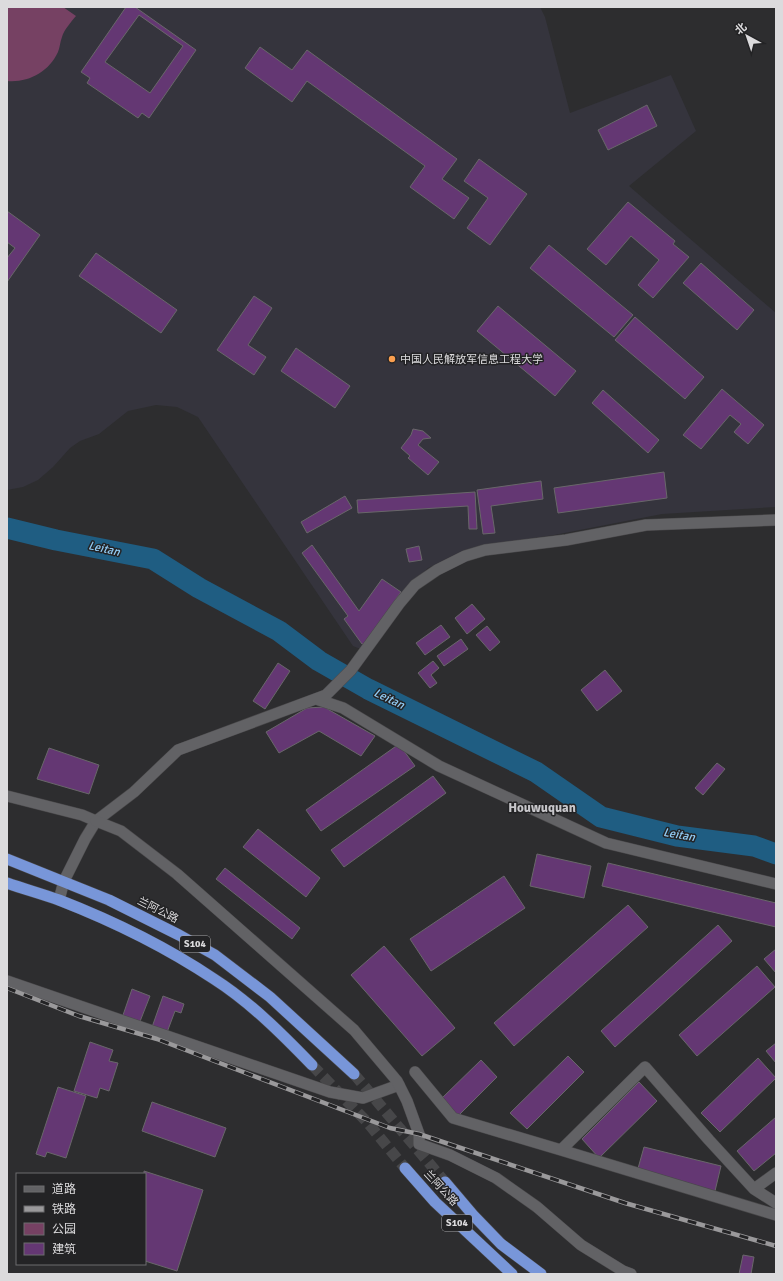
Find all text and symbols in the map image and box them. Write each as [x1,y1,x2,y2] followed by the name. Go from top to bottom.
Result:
[727,16,767,56] north arrow
[733,20,749,37] text: 北
[400,353,543,366] place label: 中国人民解放军信息工程大学
[387,354,397,364] marker: 中国人民解放军信息工程大学
[87,538,122,560] water label: Leitan
[371,685,407,713] water label: Leitan
[508,800,576,816] district label: Houwuquan
[662,825,696,845] water label: Leitan
[135,894,181,926] street label: 兰阿公路
[180,936,210,952] road number: S104
[421,1167,461,1209] street label: 兰阿公路
[16,1173,146,1265] legend
[52,1182,76,1197] text: 道路
[52,1202,76,1217] text: 铁路
[442,1215,472,1231] road number: S104
[52,1222,76,1237] text: 公园
[52,1242,76,1257] text: 建筑

